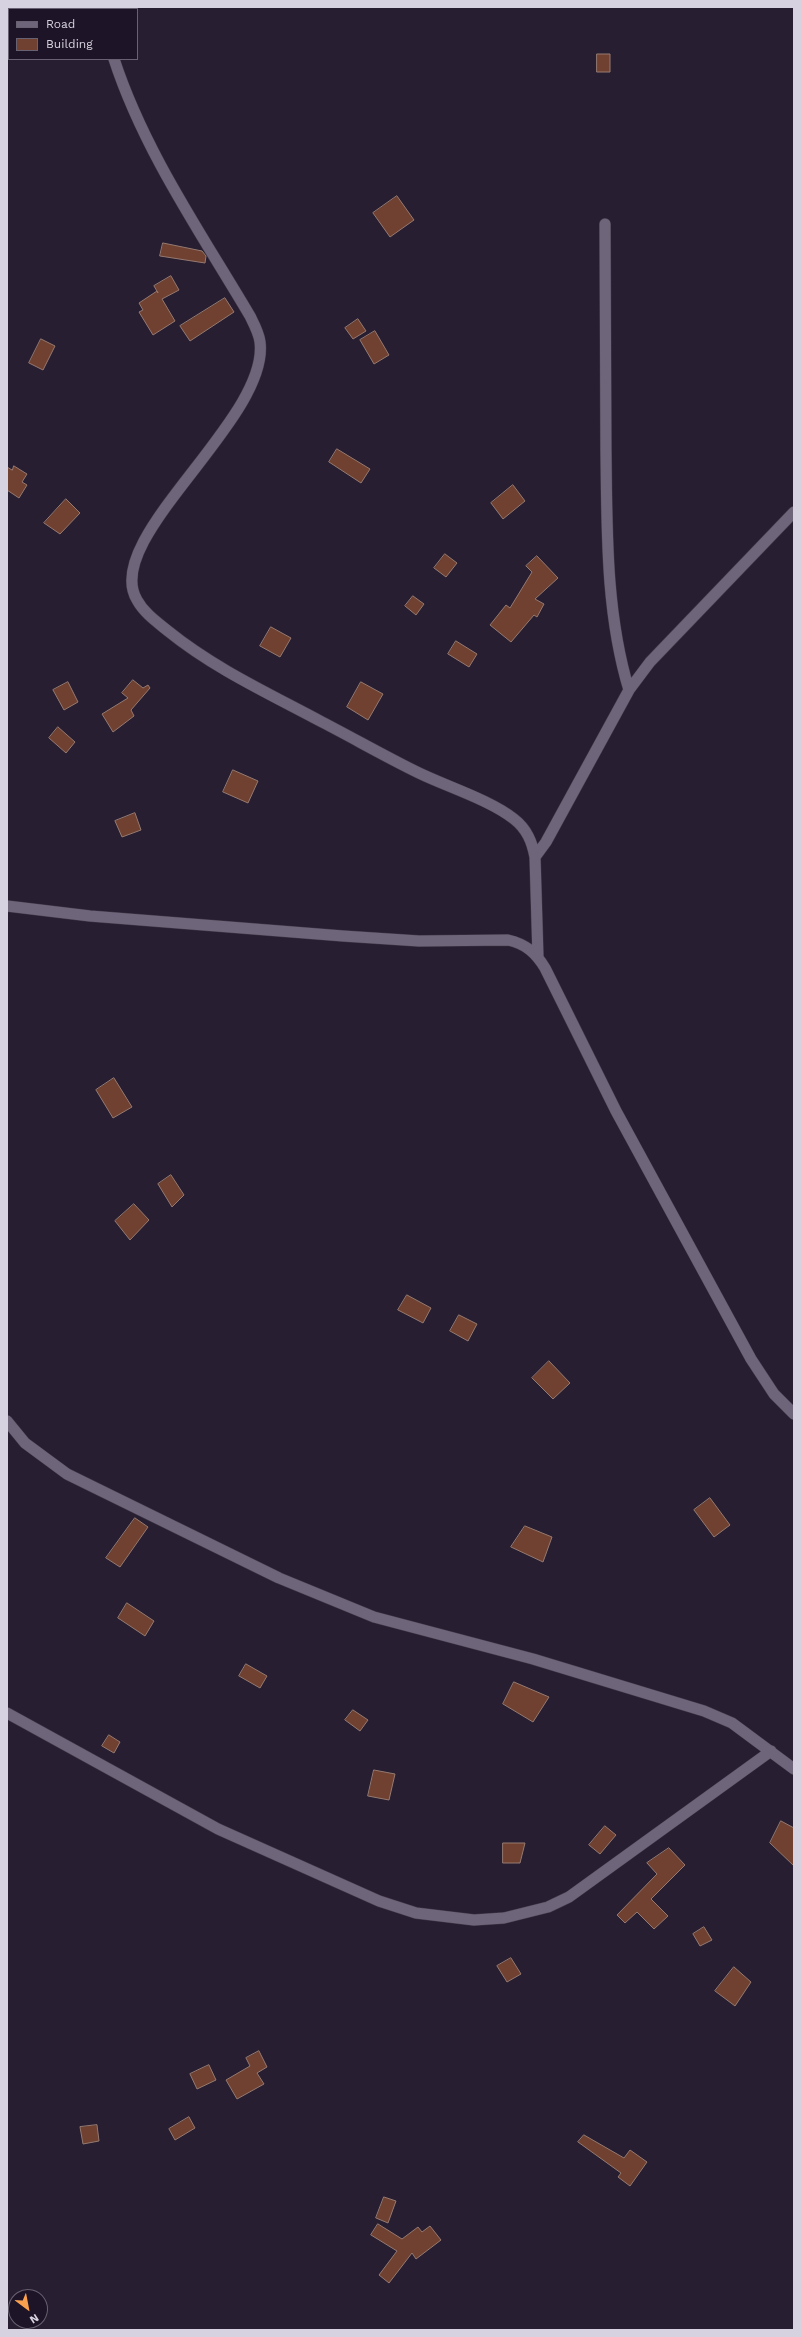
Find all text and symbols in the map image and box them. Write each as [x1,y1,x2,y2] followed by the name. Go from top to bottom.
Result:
[8,8,138,60] legend
[46,17,75,31] text: Road
[46,37,93,51] text: Building
[8,2289,48,2329] north arrow
[27,2311,41,2326] text: N

